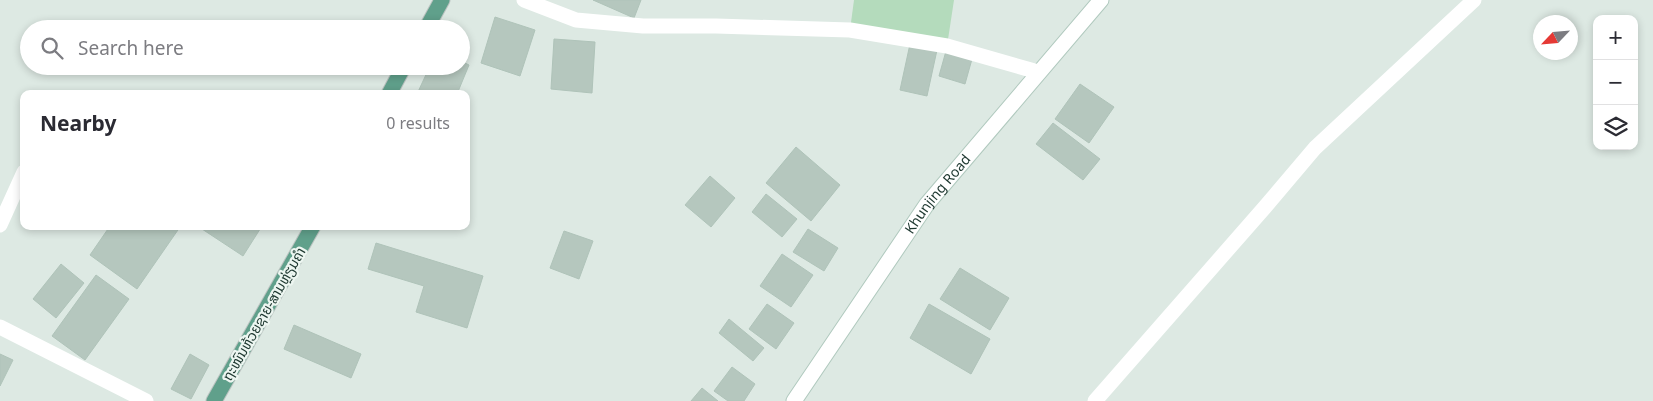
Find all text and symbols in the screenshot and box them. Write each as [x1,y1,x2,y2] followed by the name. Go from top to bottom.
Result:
[1533,15,1578,60] north arrow
[1593,15,1638,150] map controls
[1593,15,1638,60] button: +
[20,20,470,75] search box
[38,34,66,62] icon: search
[78,35,184,61] text: Search here
[1593,60,1638,105] button: −
[1593,105,1638,150] button: layers
[40,109,116,137] text: Nearby
[386,112,450,134] text: 0 results
[900,150,974,237] street label: Khunjing Road
[218,244,310,384] street label: ຖະໜົນຫ້ວຍຊາຍ-ສາມຫຼ່ຽມຄຳ

